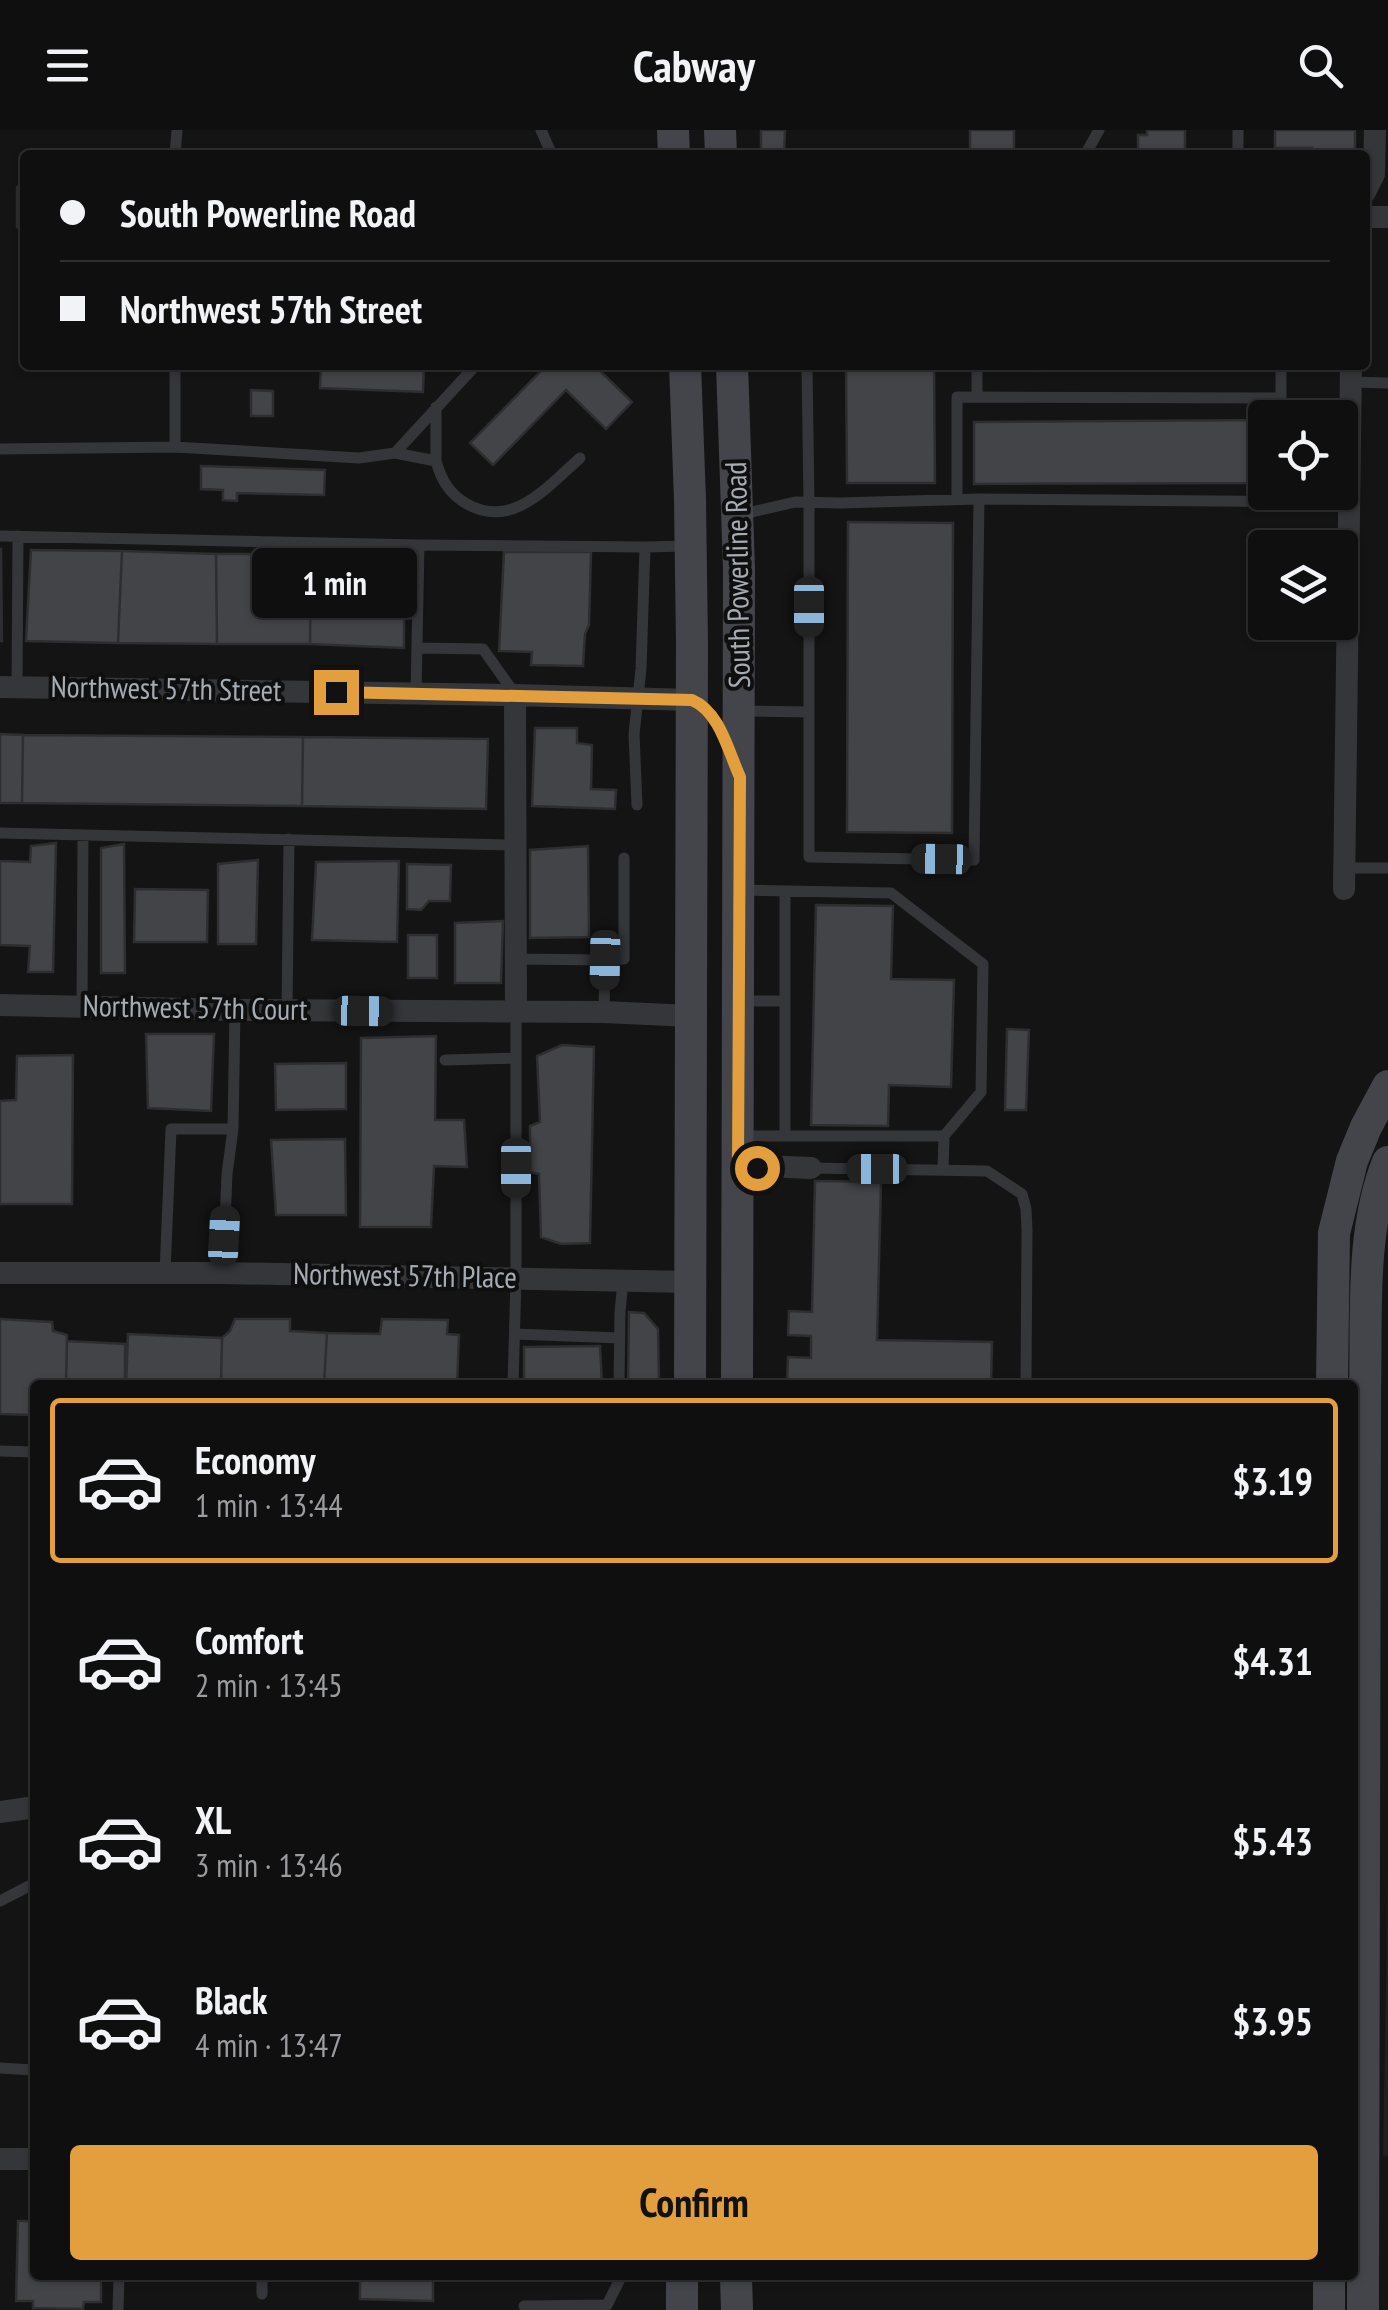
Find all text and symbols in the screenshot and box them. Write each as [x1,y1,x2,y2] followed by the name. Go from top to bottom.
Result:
[633,36,755,94] text: Cabway
[40,38,95,93] icon: menu
[1293,38,1348,93] icon: search
[120,188,416,237] text: South Powerline Road
[120,284,422,333] text: Northwest 57th Street
[1248,400,1358,640] map controls
[1248,400,1358,510] button: locate
[715,461,758,689] street label: South Powerline Road
[1248,530,1358,640] button: layers
[254,547,418,617] callout: 1 min
[302,562,367,604] text: 1 min
[794,577,824,637] car
[50,666,282,709] street label: Northwest 57th Street
[314,670,359,715] route end
[911,843,971,875] car
[589,930,621,990] car
[82,985,308,1028] street label: Northwest 57th Court
[333,995,393,1027] car
[501,1138,531,1198] car
[735,1146,780,1191] route start
[847,1154,907,1184] car
[207,1205,241,1267] car
[293,1253,517,1296] street label: Northwest 57th Place
[195,1435,315,1484] text: Economy
[75,1436,165,1526] icon: car
[1232,1456,1313,1505] text: $3.19
[195,1484,343,1526] text: 1 min · 13:44
[195,1615,304,1664] text: Comfort
[75,1616,165,1706] icon: car
[1232,1636,1313,1685] text: $4.31
[195,1664,343,1706] text: 2 min · 13:45
[195,1795,231,1844] text: XL
[75,1796,165,1886] icon: car
[1232,1816,1313,1865] text: $5.43
[195,1844,343,1886] text: 3 min · 13:46
[195,1975,268,2024] text: Black
[75,1976,165,2066] icon: car
[1232,1996,1313,2045] text: $3.95
[195,2024,343,2066] text: 4 min · 13:47
[70,2145,1318,2260] button: Confirm

